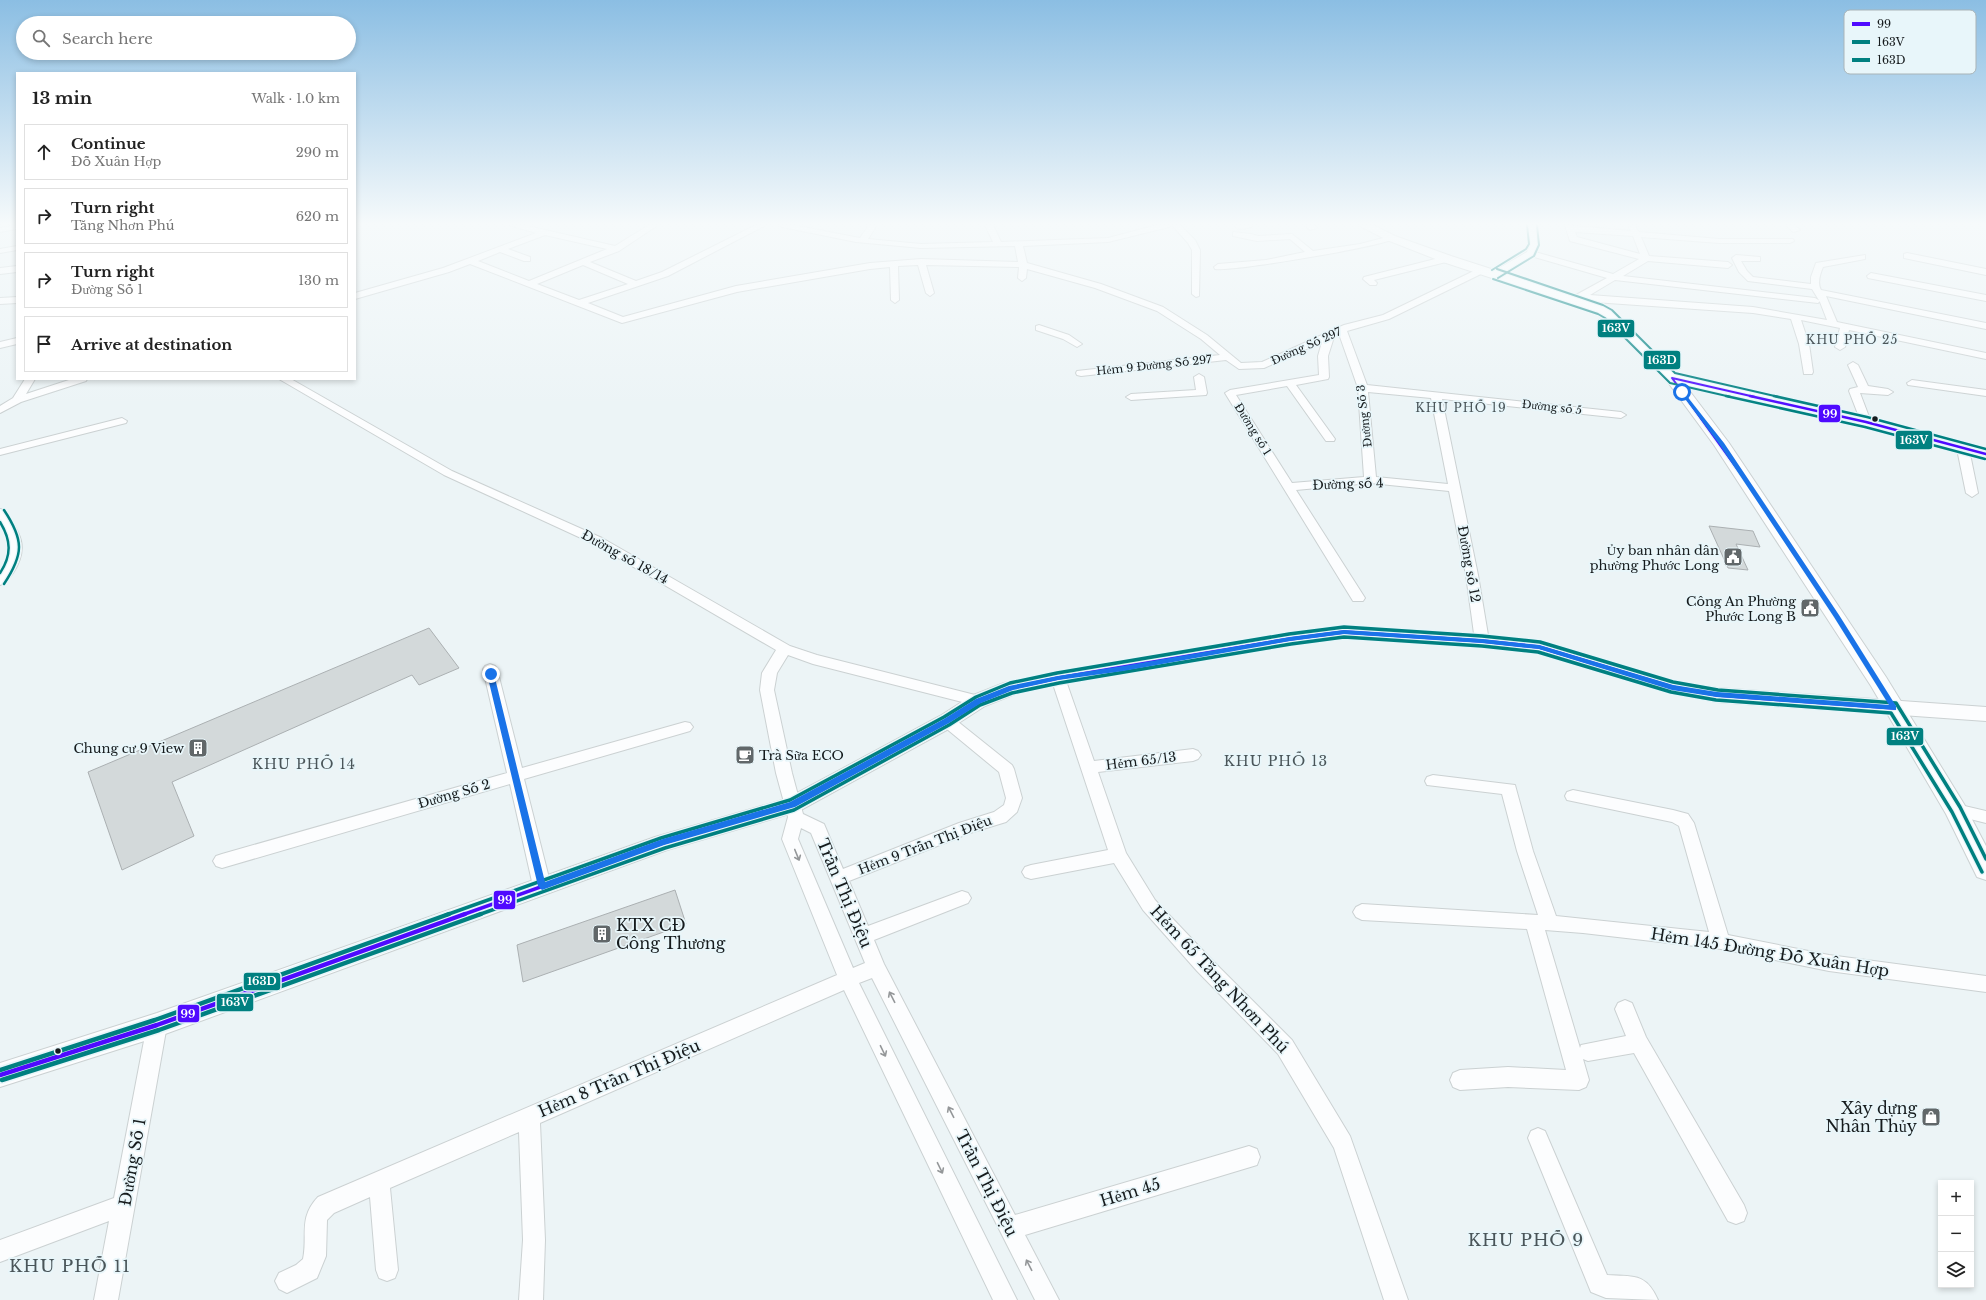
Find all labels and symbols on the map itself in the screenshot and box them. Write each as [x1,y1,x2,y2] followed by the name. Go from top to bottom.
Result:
[1844,10,1976,74] legend
[1877,17,1891,31] text: 99
[1877,35,1905,49] text: 163V
[1877,53,1906,67] text: 163D
[1597,319,1635,338] line badge: 163V
[1602,321,1631,335] text: 163V
[1269,324,1344,368] street label: Đường Số 297
[1806,331,1898,347] district label: KHU PHỐ 25
[1643,350,1681,370] line badge: 163D
[1096,352,1213,378] street label: Hẻm 9 Đường Số 297
[1647,353,1677,367] text: 163D
[1673,383,1691,401] route start
[1353,384,1375,448] street label: Đường Số 3
[1521,397,1583,417] street label: Đường số 5
[1415,399,1507,415] district label: KHU PHỐ 19
[1231,400,1275,458] street label: Đường số 1
[1818,404,1841,423] line badge: 99
[1823,407,1837,421] text: 99
[1870,414,1880,424] unlabelled marker
[1895,430,1933,450] line badge: 163V
[1900,433,1929,447] text: 163V
[1312,474,1384,494] street label: Đường số 4
[1454,524,1484,604] street label: Đường số 12
[578,526,672,588] street label: Đường số 18/14
[1590,542,1719,574] place label: Ủy ban nhân dân phường Phước Long
[1722,546,1744,568] public building icon: Ủy ban nhân dân phường Phước Long
[1686,593,1796,625] place label: Công An Phường Phước Long B
[1799,597,1821,619] public building icon: Công An Phường Phước Long B
[482,665,500,683] route end
[1886,727,1924,746] line badge: 163V
[1891,729,1920,743] text: 163V
[187,737,209,759] building icon: Chung cư 9 View
[73,740,184,757] place label: Chung cư 9 View
[734,744,756,766] cafe icon: Trà Sữa ECO
[759,747,844,764] place label: Trà Sữa ECO
[1105,748,1177,774] street label: Hẻm 65/13
[1224,751,1328,770] district label: KHU PHỐ 13
[252,754,356,773] district label: KHU PHỐ 14
[416,776,492,812] street label: Đường Số 2
[856,812,995,878] street label: Hẻm 9 Trần Thị Điệu
[813,835,877,951] street label: Trần Thị Điệu
[794,849,801,861] one-way arrow
[493,890,516,910] line badge: 99
[498,893,512,907] text: 99
[1146,901,1294,1057] street label: Hẻm 65 Tăng Nhơn Phú
[616,915,726,953] place label: KTX CĐ Công Thương
[591,923,613,945] building icon: KTX CĐ Công Thương
[1649,923,1891,981] street label: Hẻm 145 Đường Đỗ Xuân Hợp
[243,972,281,991] line badge: 163D
[247,974,277,988] text: 163D
[887,991,895,1003] one-way arrow
[216,993,254,1012] line badge: 163V
[221,995,250,1009] text: 163V
[177,1004,200,1023] line badge: 99
[181,1007,195,1021] text: 99
[535,1035,703,1121] street label: Hẻm 8 Trần Thị Điệu
[880,1045,887,1057] one-way arrow
[53,1046,63,1056] unlabelled marker
[1825,1098,1918,1136] place label: Xây dựng Nhân Thủy
[947,1106,954,1118] one-way arrow
[1920,1106,1942,1128] shop icon: Xây dựng Nhân Thủy
[114,1117,150,1207] street label: Đường Số 1
[952,1126,1023,1240] street label: Trần Thị Điệu
[937,1162,945,1174] one-way arrow
[1097,1173,1163,1211] street label: Hẻm 45
[1468,1230,1584,1251] district label: KHU PHỐ 9
[9,1256,131,1277] district label: KHU PHỐ 11
[1025,1260,1033,1272] one-way arrow

